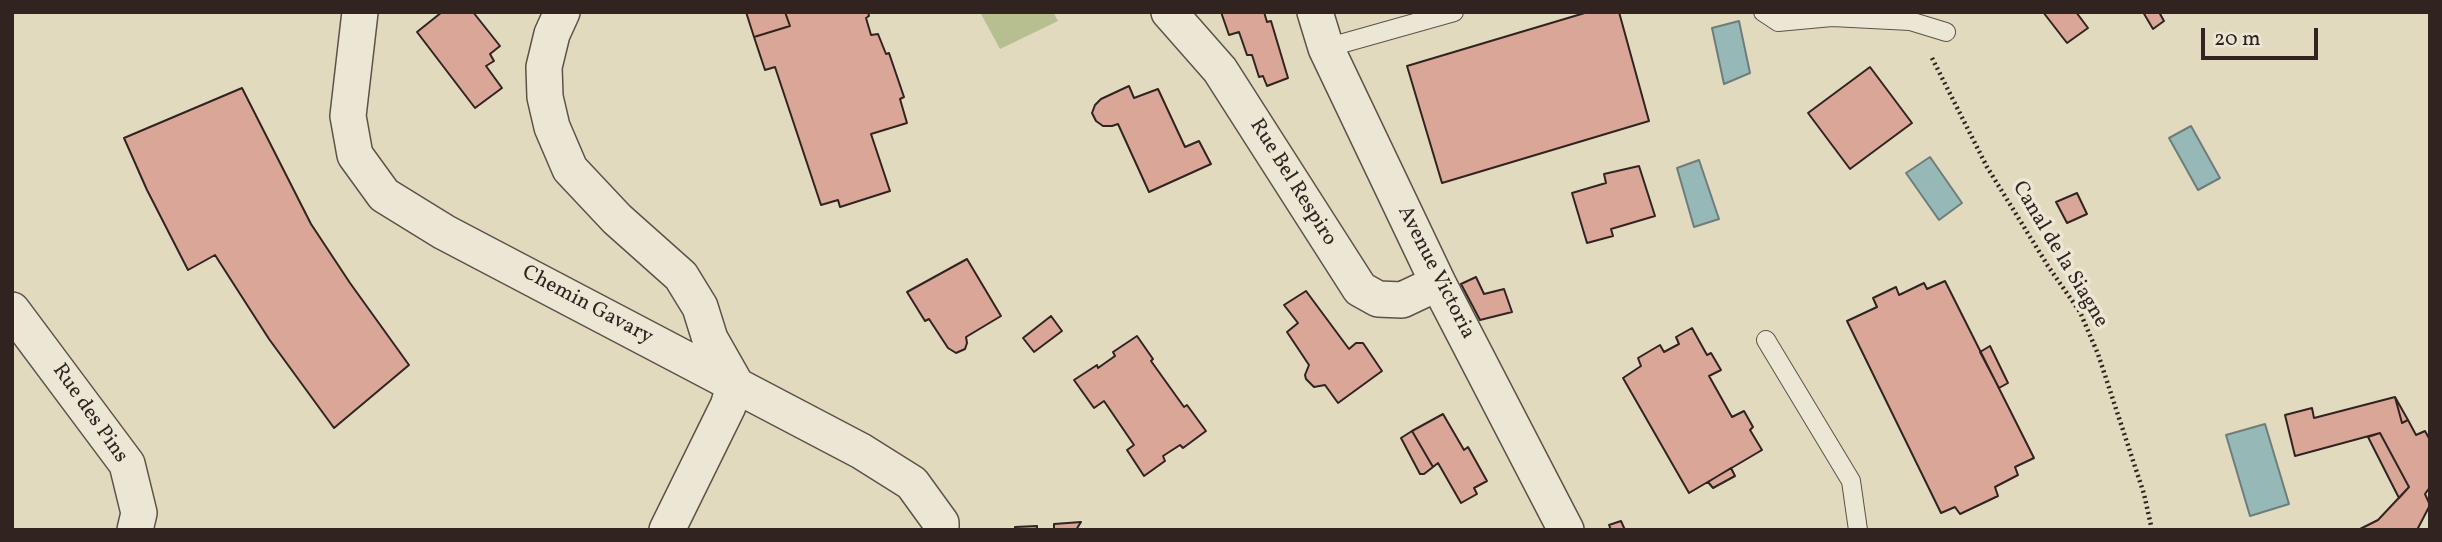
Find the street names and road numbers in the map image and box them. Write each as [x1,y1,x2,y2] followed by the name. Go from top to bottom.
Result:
[1243,115,1341,251] street label: Rue Bel Respiro
[2005,177,2113,333] street label: Canal de la Siagne
[1391,202,1479,344] street label: Avenue Victoria
[517,261,657,351] street label: Chemin Gavary
[46,360,132,468] street label: Rue des Pins

